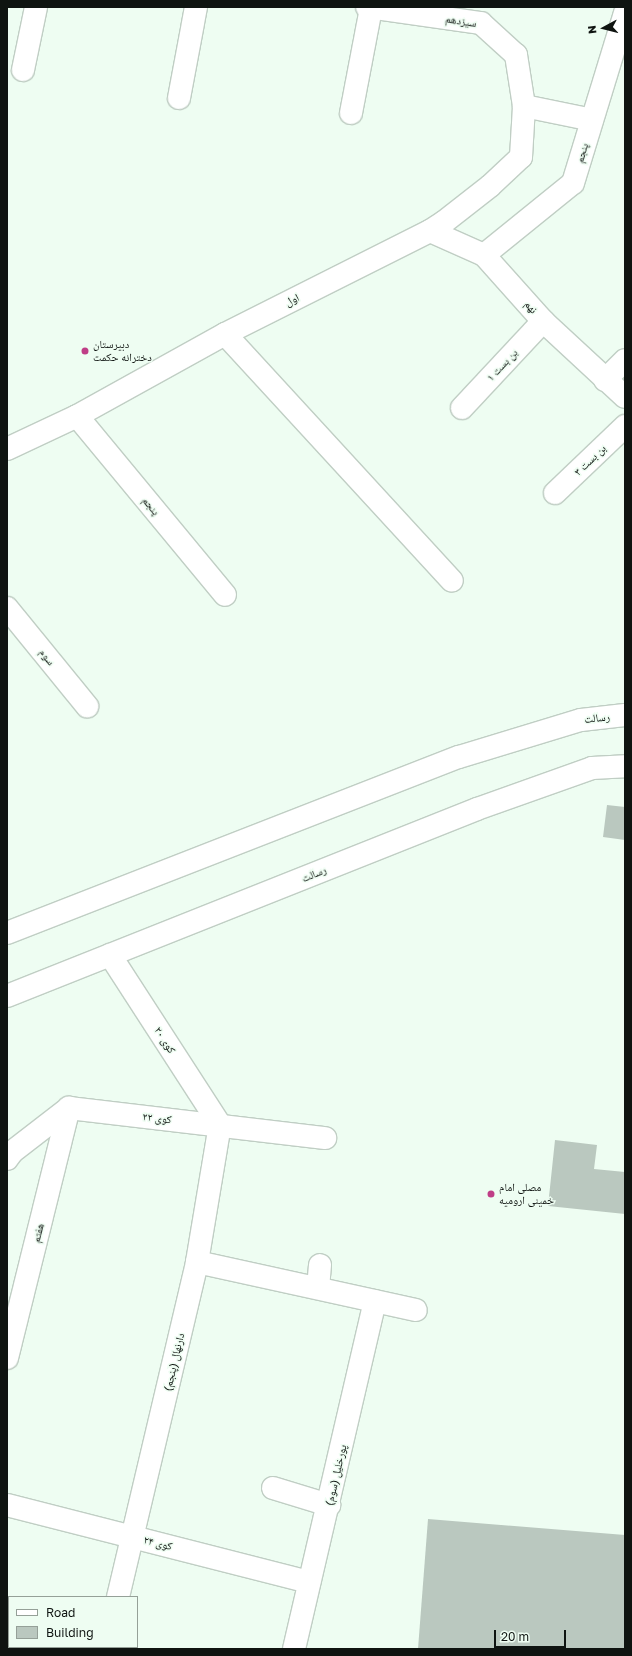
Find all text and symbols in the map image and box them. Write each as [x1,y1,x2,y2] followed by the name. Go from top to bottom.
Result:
[584,8,624,48] north arrow
[444,12,478,30] street label: سیزدهم
[585,25,599,34] text: N
[573,142,591,164] street label: پنجم
[283,291,301,309] street label: اول
[522,298,540,316] street label: نهم
[93,338,152,364] place label: دبیرستان دخترانه حکمت
[80,346,90,356] marker: دبیرستان دخترانه حکمت
[484,346,520,384] street label: بن بست ۱
[571,442,609,478] street label: بن بست ۳
[139,494,163,518] street label: پنجم
[36,646,58,668] street label: سوم
[584,710,610,726] street label: رسالت
[300,863,328,885] street label: رسالت
[152,1024,178,1056] street label: کوی ۲۰
[142,1110,172,1126] street label: کوی ۲۲
[499,1181,554,1207] place label: مصلی امام خمینی ارومیه
[486,1189,496,1199] marker: مصلی امام خمینی ارومیه
[29,1222,47,1244] street label: هفتم
[161,1332,187,1392] street label: دارنهال (پنجم)
[323,1443,349,1507] street label: پورخلیل (سوم)
[142,1533,174,1553] street label: کوی ۲۴
[8,1596,138,1648] legend
[46,1605,75,1620] text: Road
[496,1622,568,1648] scale bar
[46,1625,94,1640] text: Building
[501,1629,529,1644] text: 20 m

